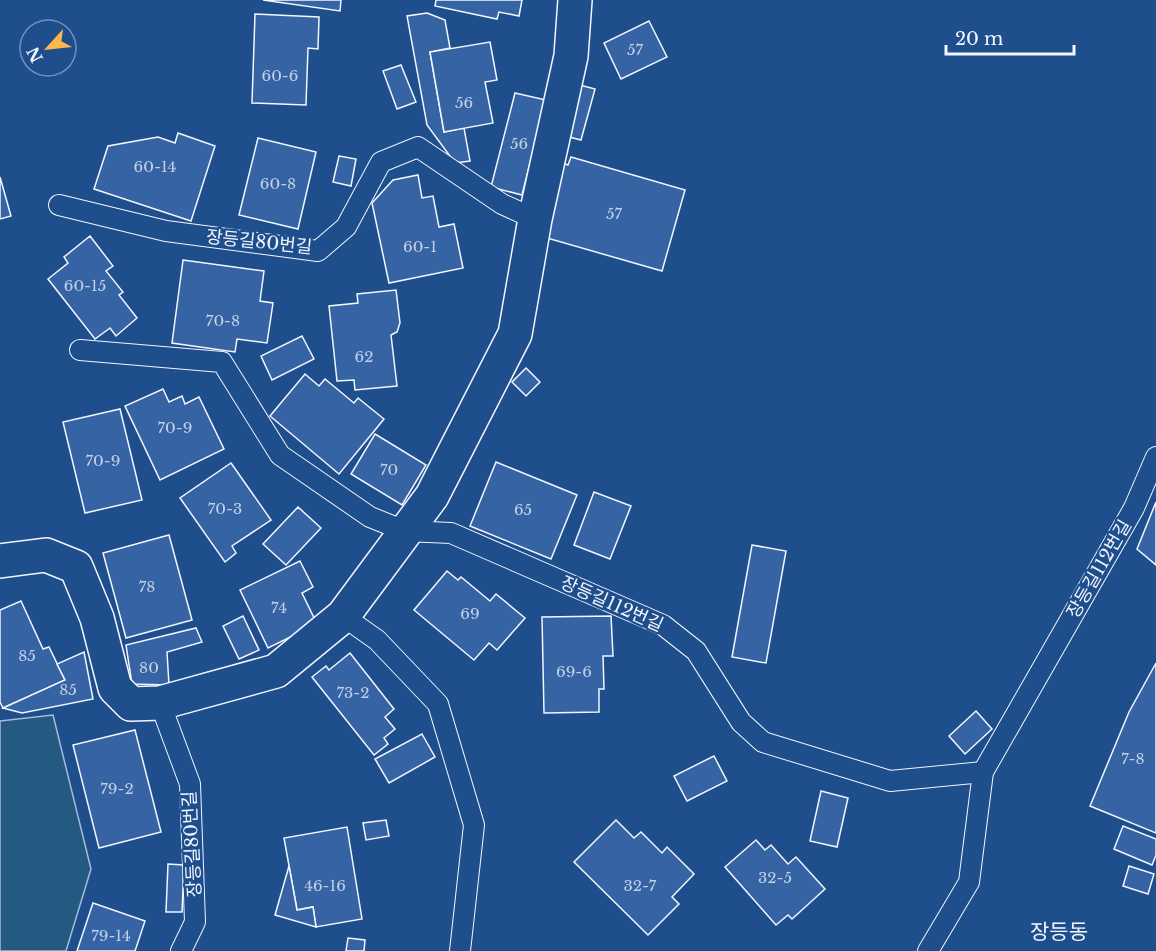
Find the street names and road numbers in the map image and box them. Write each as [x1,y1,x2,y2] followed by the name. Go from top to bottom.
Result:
[205,225,313,259] street label: 장등길80번길
[1062,516,1136,622] street label: 장등길112번길
[557,572,667,636] street label: 장등길112번길
[178,790,206,898] street label: 장등길80번길

